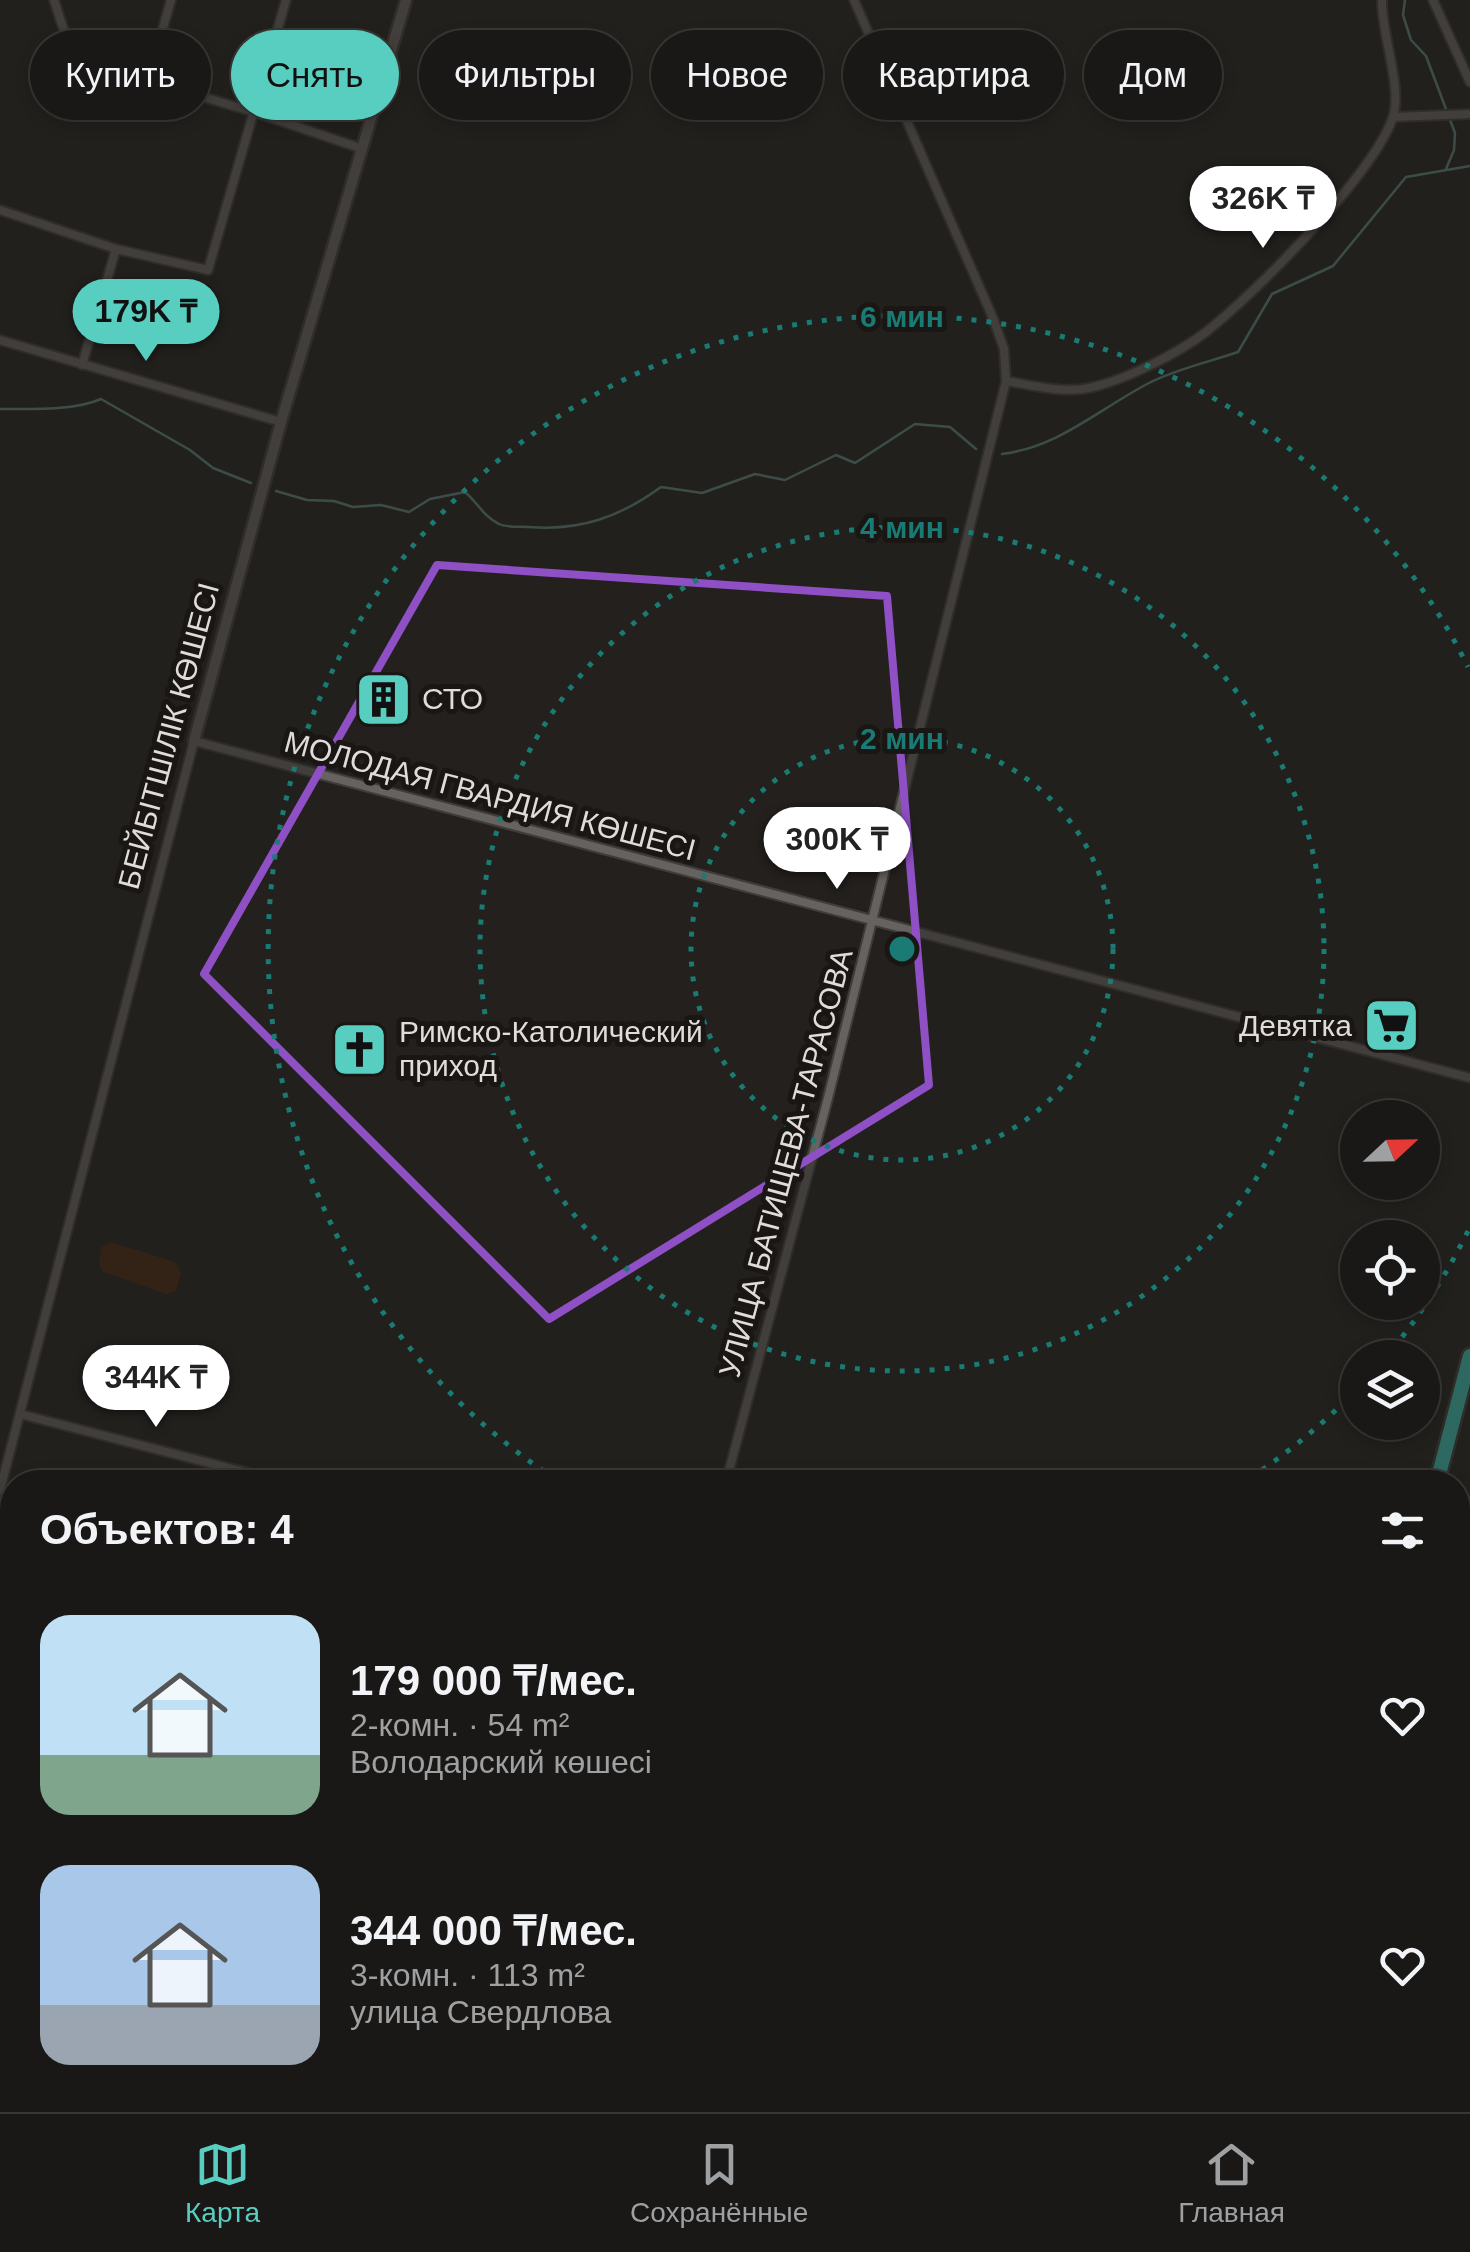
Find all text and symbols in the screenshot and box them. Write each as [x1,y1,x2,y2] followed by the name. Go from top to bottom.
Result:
[30,30,211,120] chip: Купить
[231,30,399,120] chip: Снять
[419,30,631,120] chip: Фильтры
[651,30,823,120] chip: Новое
[843,30,1064,120] chip: Квартира
[1084,30,1222,120] chip: Дом
[1182,166,1344,251] pin: 326K ₸
[1212,180,1314,216] text: 326K ₸
[65,279,227,364] pin: 179K ₸
[95,293,197,329] text: 179K ₸
[860,300,944,333] text: 6 мин
[860,511,944,544] text: 4 мин
[112,579,225,893] street label: БЕЙБІТШІЛІК КӨШЕСІ
[353,669,413,729] building icon: СТО
[422,682,483,715] place label: СТО
[860,722,944,755] text: 2 мин
[281,725,699,866] street label: МОЛОДАЯ ГВАРДИЯ КӨШЕСІ
[756,807,918,892] pin: 300K ₸
[786,821,888,857] text: 300K ₸
[884,931,920,967] centre of rings
[712,945,859,1380] street label: УЛИЦА БАТИЩЕВА-ТАРАСОВА
[1361,996,1421,1056] supermarket icon: Девятка
[1239,1009,1352,1042] place label: Девятка
[399,1015,703,1082] place label: Римско-Католический приход
[330,1019,390,1079] church icon: Римско-Католический приход
[1340,1100,1440,1200] north arrow
[1340,1100,1440,1440] map controls
[1340,1220,1440,1320] button: locate
[1340,1340,1440,1440] button: layers
[75,1345,237,1430] pin: 344K ₸
[105,1359,207,1395] text: 344K ₸
[1375,1503,1430,1558] icon: filters
[40,1506,294,1553] text: Объектов: 4
[120,1655,240,1775] icon: home
[350,1657,637,1704] text: 179 000 ₸/мес.
[1375,1688,1430,1743] icon: heart
[350,1707,569,1743] text: 2-комн. · 54 m²
[350,1744,652,1780] text: Володарский көшесі
[120,1905,240,2025] icon: home
[350,1907,637,1954] text: 344 000 ₸/мес.
[1375,1938,1430,1993] icon: heart
[350,1957,585,1993] text: 3-комн. · 113 m²
[350,1994,611,2030] text: улица Свердлова
[185,2137,260,2229] tab: Карта
[630,2137,808,2229] tab: Сохранённые
[1178,2137,1285,2229] tab: Главная

